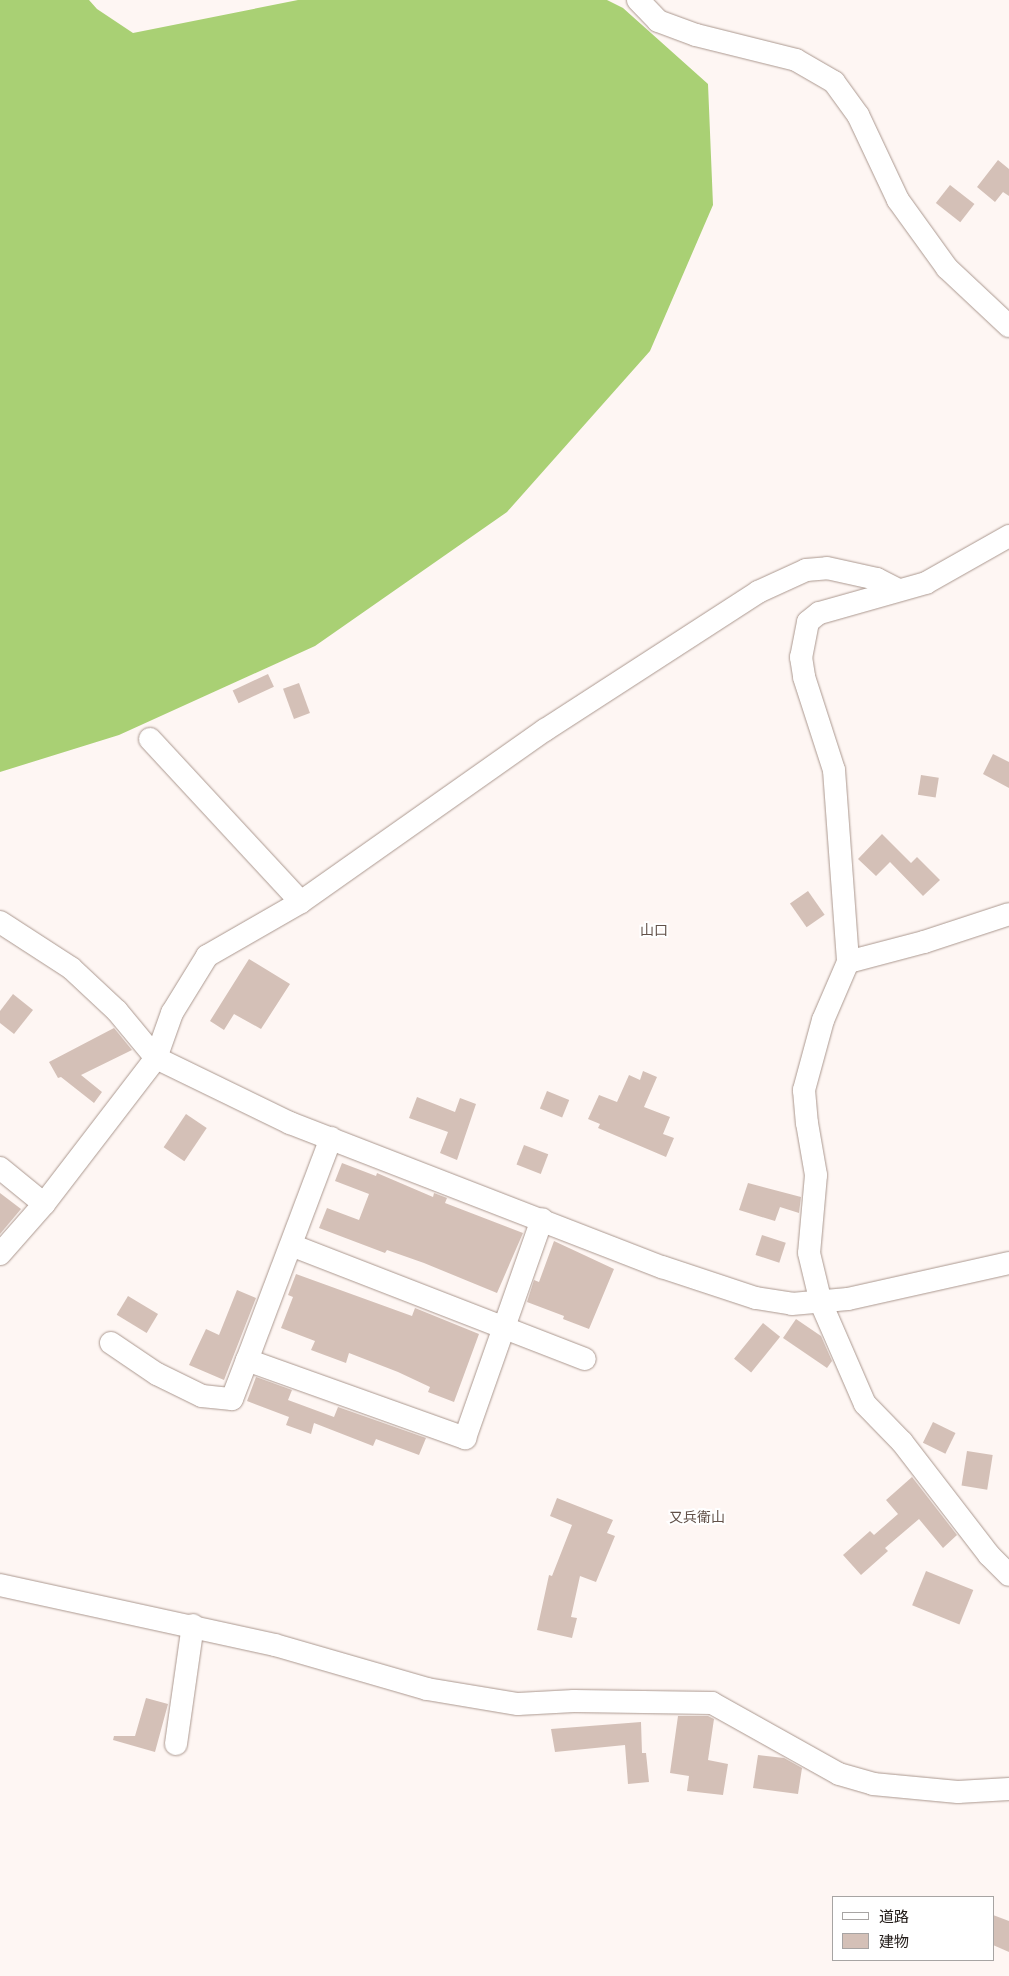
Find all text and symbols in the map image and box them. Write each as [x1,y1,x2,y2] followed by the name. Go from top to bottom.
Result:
[640,922,668,938] district label: 山口
[669,1509,725,1525] district label: 又兵衛山
[832,1896,994,1961] legend
[879,1907,909,1926] text: 道路
[879,1932,909,1951] text: 建物

